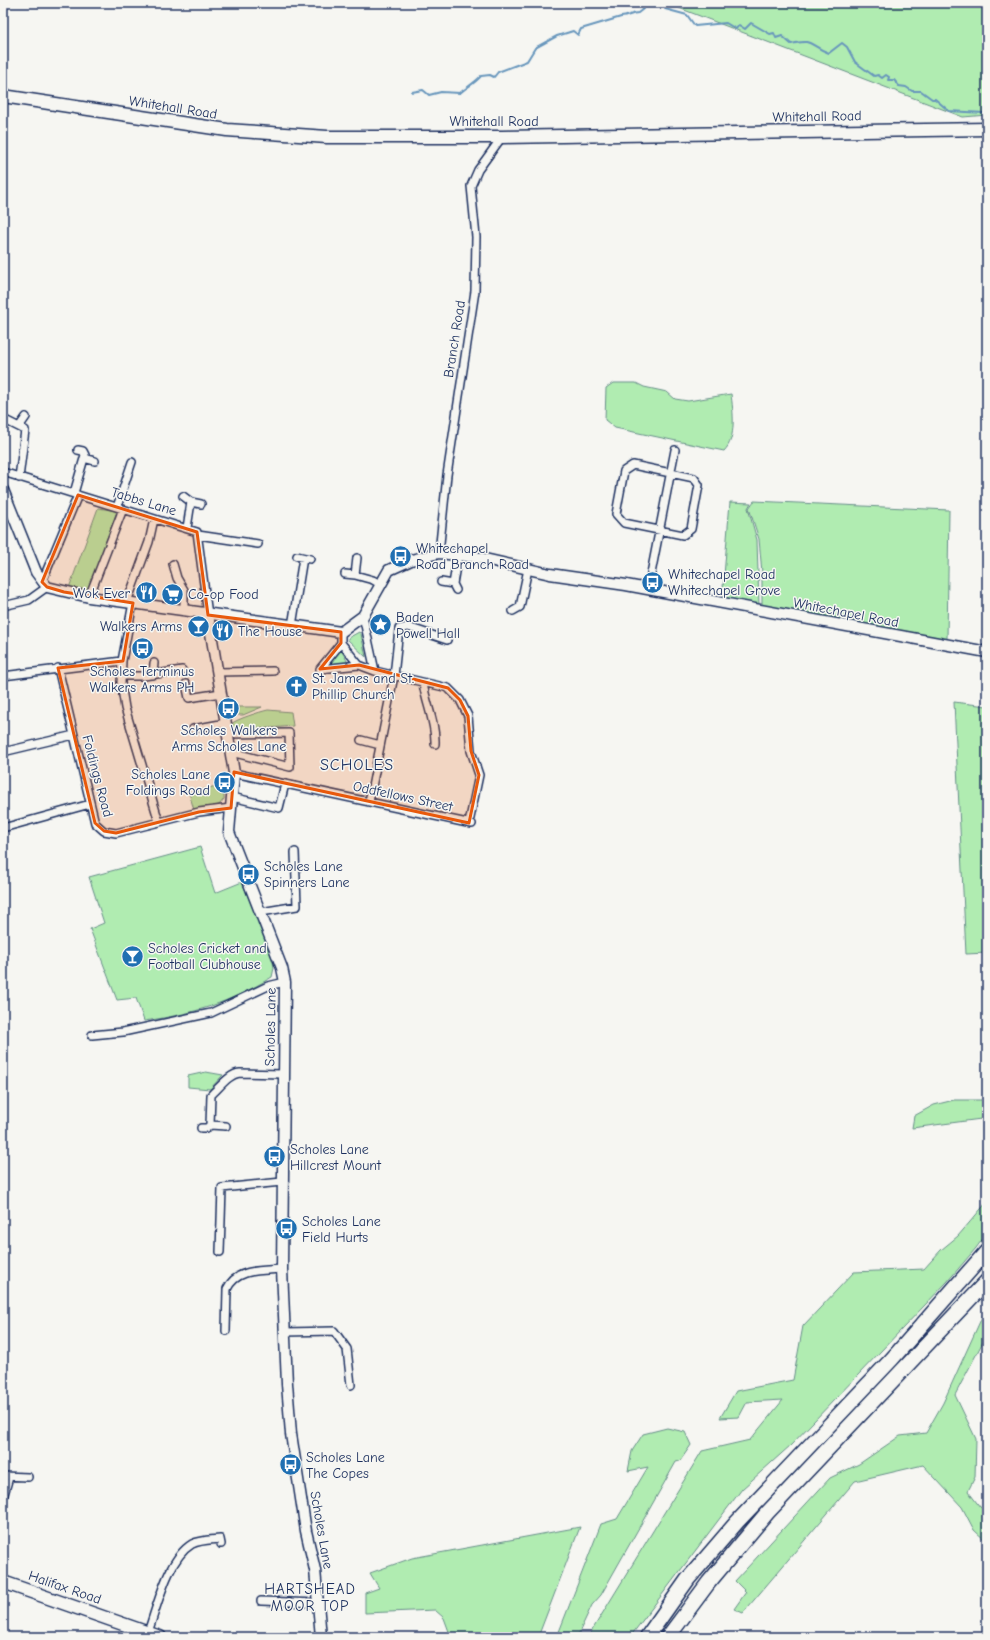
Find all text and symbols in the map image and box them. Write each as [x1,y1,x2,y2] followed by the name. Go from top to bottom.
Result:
[128,92,218,123] street label: Whitehall Road
[772,107,862,126] street label: Whitehall Road
[449,113,539,130] street label: Whitehall Road
[440,299,469,379] street label: Branch Road
[109,484,179,519] street label: Tabbs Lane
[416,540,529,573] place label: Whitechapel Road Branch Road
[388,543,414,569] bus stop icon: Whitechapel Road Branch Road
[668,566,780,599] place label: Whitechapel Road Whitechapel Grove
[640,569,666,595] bus stop icon: Whitechapel Road Whitechapel Grove
[133,580,159,606] restaurant icon: Wok Ever
[160,581,186,607] supermarket icon: Co-op Food
[73,585,130,602] place label: Wok Ever
[188,586,259,603] place label: Co-op Food
[792,594,900,631] street label: Whitechapel Road
[396,609,460,642] place label: Baden Powell Hall
[367,612,393,638] place icon: Baden Powell Hall
[185,613,211,639] bar icon: Walkers Arms
[100,618,182,635] place label: Walkers Arms
[210,618,236,644] restaurant icon: The House
[238,623,302,640] place label: The House
[129,636,155,662] bus stop icon: Scholes Terminus Walkers Arms PH
[90,663,194,696] place label: Scholes Terminus Walkers Arms PH
[312,670,414,703] place label: St. James and St. Phillip Church
[283,673,309,699] church icon: St. James and St. Phillip Church
[216,695,242,721] bus stop icon: Scholes Walkers Arms Scholes Lane
[172,722,286,755] place label: Scholes Walkers Arms Scholes Lane
[78,733,117,819] street label: Foldings Road
[320,756,394,774] district label: SCHOLES
[126,766,210,799] place label: Scholes Lane Foldings Road
[212,769,238,795] bus stop icon: Scholes Lane Foldings Road
[351,778,455,816] street label: Oddfellows Street
[264,858,350,891] place label: Scholes Lane Spinners Lane
[236,861,262,887] bus stop icon: Scholes Lane Spinners Lane
[148,940,267,973] place label: Scholes Cricket and Football Clubhouse
[119,943,145,969] bar icon: Scholes Cricket and Football Clubhouse
[261,988,280,1067] street label: Scholes Lane
[290,1141,382,1174] place label: Scholes Lane Hillcrest Mount
[262,1144,288,1170] bus stop icon: Scholes Lane Hillcrest Mount
[302,1213,381,1246] place label: Scholes Lane Field Hurts
[274,1216,300,1242] bus stop icon: Scholes Lane Field Hurts
[306,1449,385,1482] place label: Scholes Lane The Copes
[277,1452,303,1478] bus stop icon: Scholes Lane The Copes
[306,1490,337,1570] street label: Scholes Lane
[26,1567,104,1608] street label: Halifax Road
[264,1580,356,1615] district label: HARTSHEAD MOOR TOP

